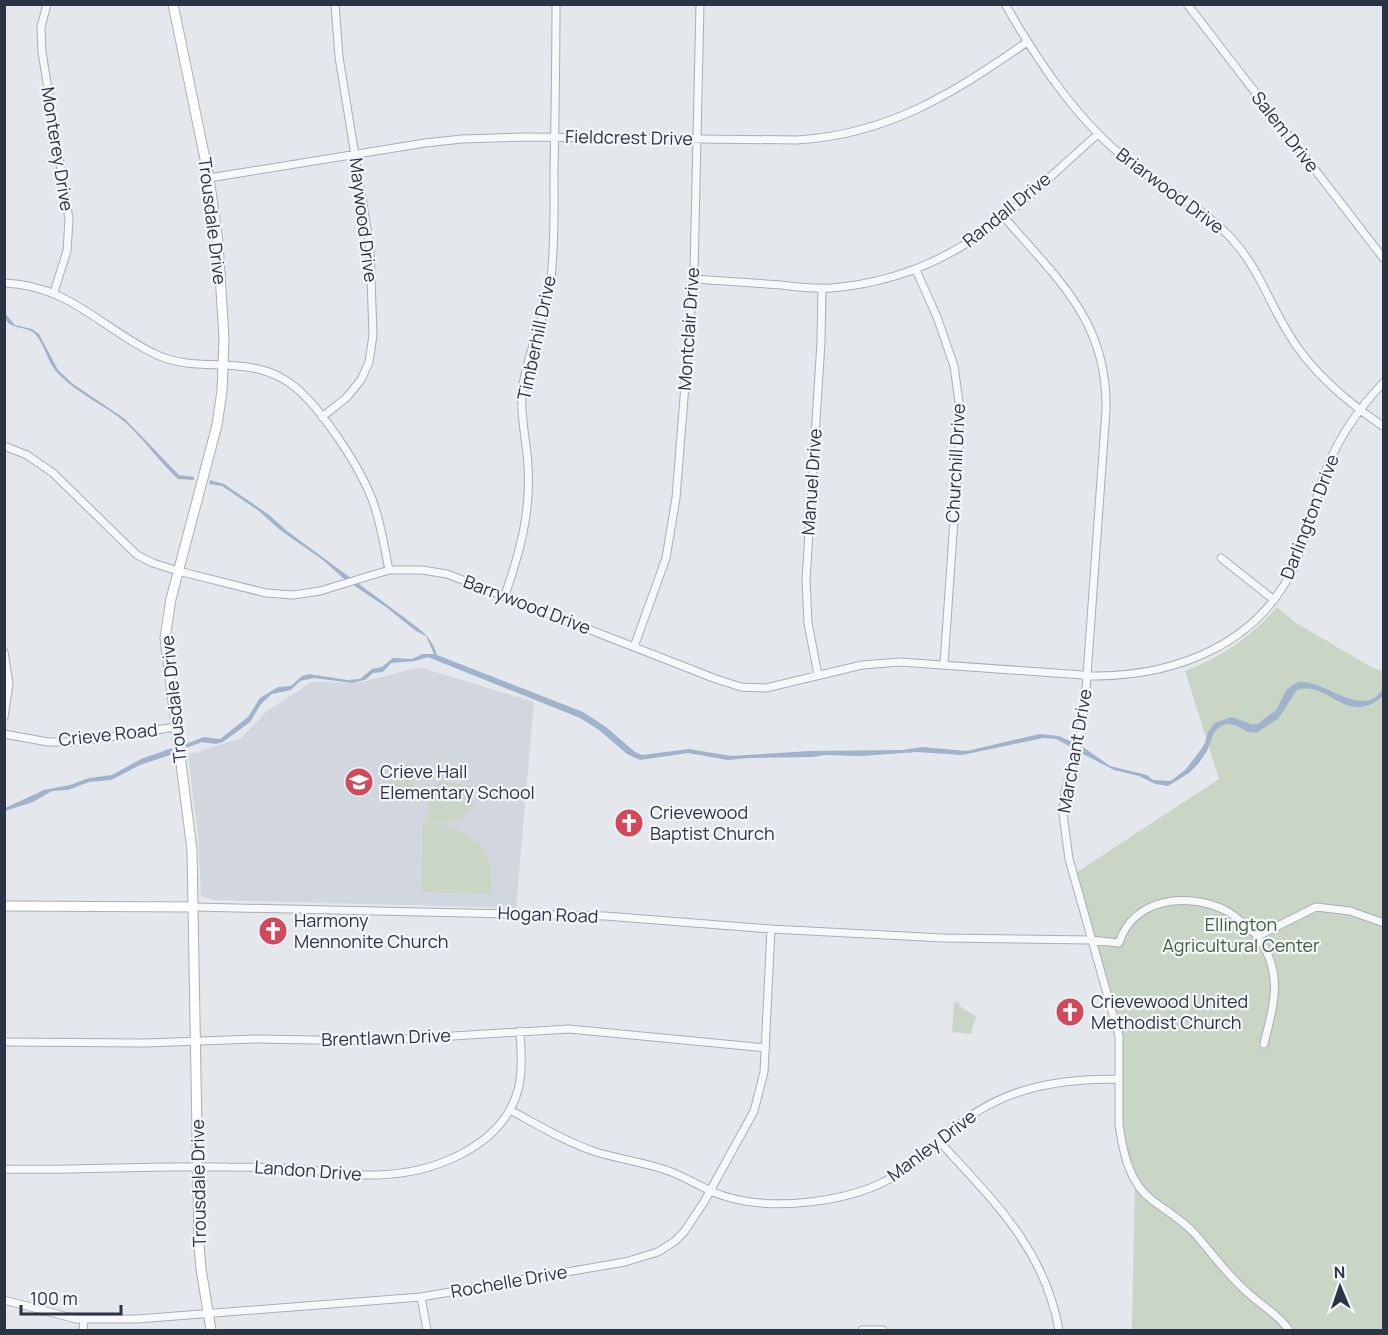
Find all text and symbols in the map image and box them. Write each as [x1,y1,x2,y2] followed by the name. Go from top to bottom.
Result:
[36,85,80,213] street label: Monterey Drive
[1247,86,1325,177] street label: Salem Drive
[565,124,693,150] street label: Fieldcrest Drive
[1112,142,1229,239] street label: Briarwood Drive
[193,156,233,286] street label: Trousdale Drive
[344,156,384,283] street label: Maywood Drive
[957,166,1055,252] street label: Randall Drive
[672,266,704,391] street label: Montclair Drive
[511,273,561,402] street label: Timberhill Drive
[940,403,970,523] street label: Churchill Drive
[795,428,827,536] street label: Manuel Drive
[1274,451,1344,583] street label: Darlington Drive
[460,569,594,639] street label: Barrywood Drive
[154,634,192,764] street label: Trousdale Drive
[1051,687,1097,815] street label: Marchant Drive
[57,717,159,751] street label: Crieve Road
[380,759,535,804] place label: Crieve Hall Elementary School
[343,766,375,798] school or university icon: Crieve Hall Elementary School
[650,800,775,845] place label: Crievewood Baptist Church
[613,807,645,839] church icon: Crievewood Baptist Church
[497,900,599,928] street label: Hogan Road
[294,908,448,953] place label: Harmony Mennonite Church
[1162,912,1320,957] park label: Ellington Agricultural Center
[257,915,289,947] church icon: Harmony Mennonite Church
[1091,989,1248,1034] place label: Crievewood United Methodist Church
[1054,996,1086,1028] church icon: Crievewood United Methodist Church
[321,1023,451,1051] street label: Brentlawn Drive
[882,1104,981,1187] street label: Manley Drive
[185,1119,211,1247] street label: Trousdale Drive
[254,1154,363,1186] street label: Landon Drive
[1310,1257,1370,1317] north arrow
[449,1259,569,1303] street label: Rochelle Drive
[1333,1261,1346,1283] text: N
[21,1278,122,1316] scale bar
[30,1286,78,1310] text: 100 m

